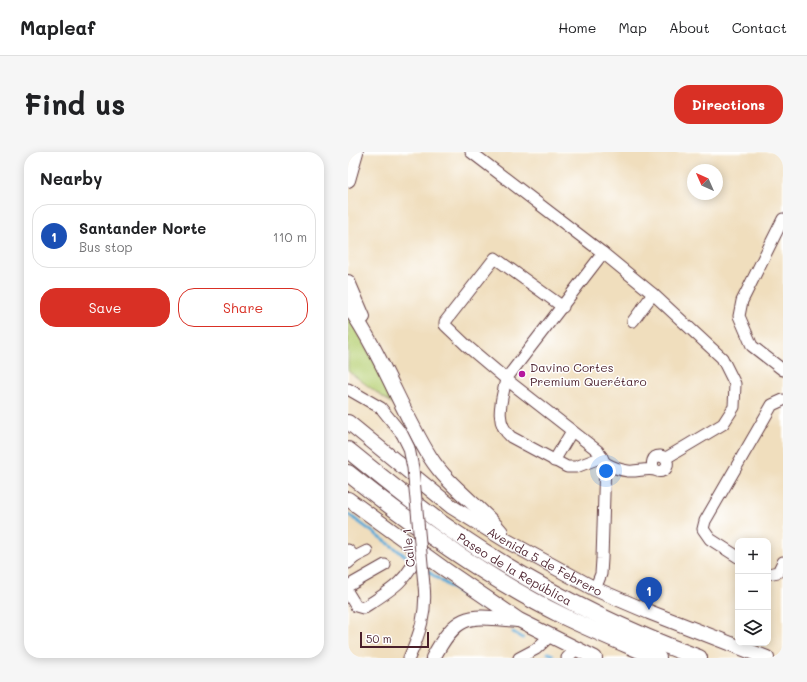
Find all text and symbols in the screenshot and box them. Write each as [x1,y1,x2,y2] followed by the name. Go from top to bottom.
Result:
[20,15,95,40] text: Mapleaf
[558,18,596,37] text: Home
[618,18,647,37] text: Map
[669,18,710,37] text: About
[732,18,787,37] text: Contact
[674,85,783,124] button: Directions
[24,86,125,122] text: Find us
[687,164,723,200] north arrow
[40,167,102,189] text: Nearby
[79,218,206,238] text: Santander Norte
[51,228,57,245] text: 1
[273,228,307,245] text: 110 m
[79,238,132,255] text: Bus stop
[40,288,170,327] button: Save
[178,288,308,327] button: Share
[530,359,647,389] place label: Davino Cortes Premium Querétaro
[517,369,527,379] marker: Davino Cortes Premium Querétaro
[596,461,616,481] your location
[485,523,605,599] street label: Avenida 5 de Febrero
[398,528,418,568] street label: Calle 1
[454,529,575,609] street label: Paseo de la República
[735,538,771,646] map controls
[735,538,771,574] button: +
[735,574,771,610] button: −
[636,577,662,610] pin: 1
[735,610,771,646] button: layers
[360,630,429,649] scale bar
[366,631,392,646] text: 50 m

